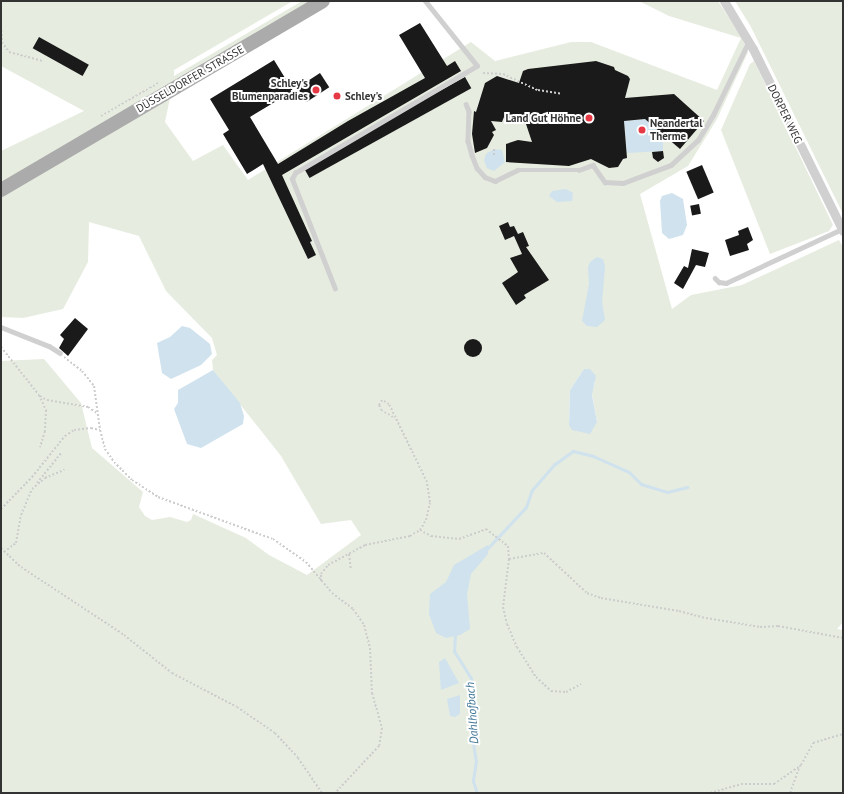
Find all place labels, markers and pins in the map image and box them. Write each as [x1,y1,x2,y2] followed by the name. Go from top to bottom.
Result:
[232,77,308,103] place label: Schley's Blumenparadies
[311,85,321,95] marker: Schley's Blumenparadies
[345,89,382,103] place label: Schley's
[332,91,342,101] marker: Schley's
[505,111,581,125] place label: Land Gut Höhne
[584,113,594,123] marker: Land Gut Höhne
[650,117,703,143] place label: Neandertal Therme
[637,125,647,135] marker: Neandertal Therme

